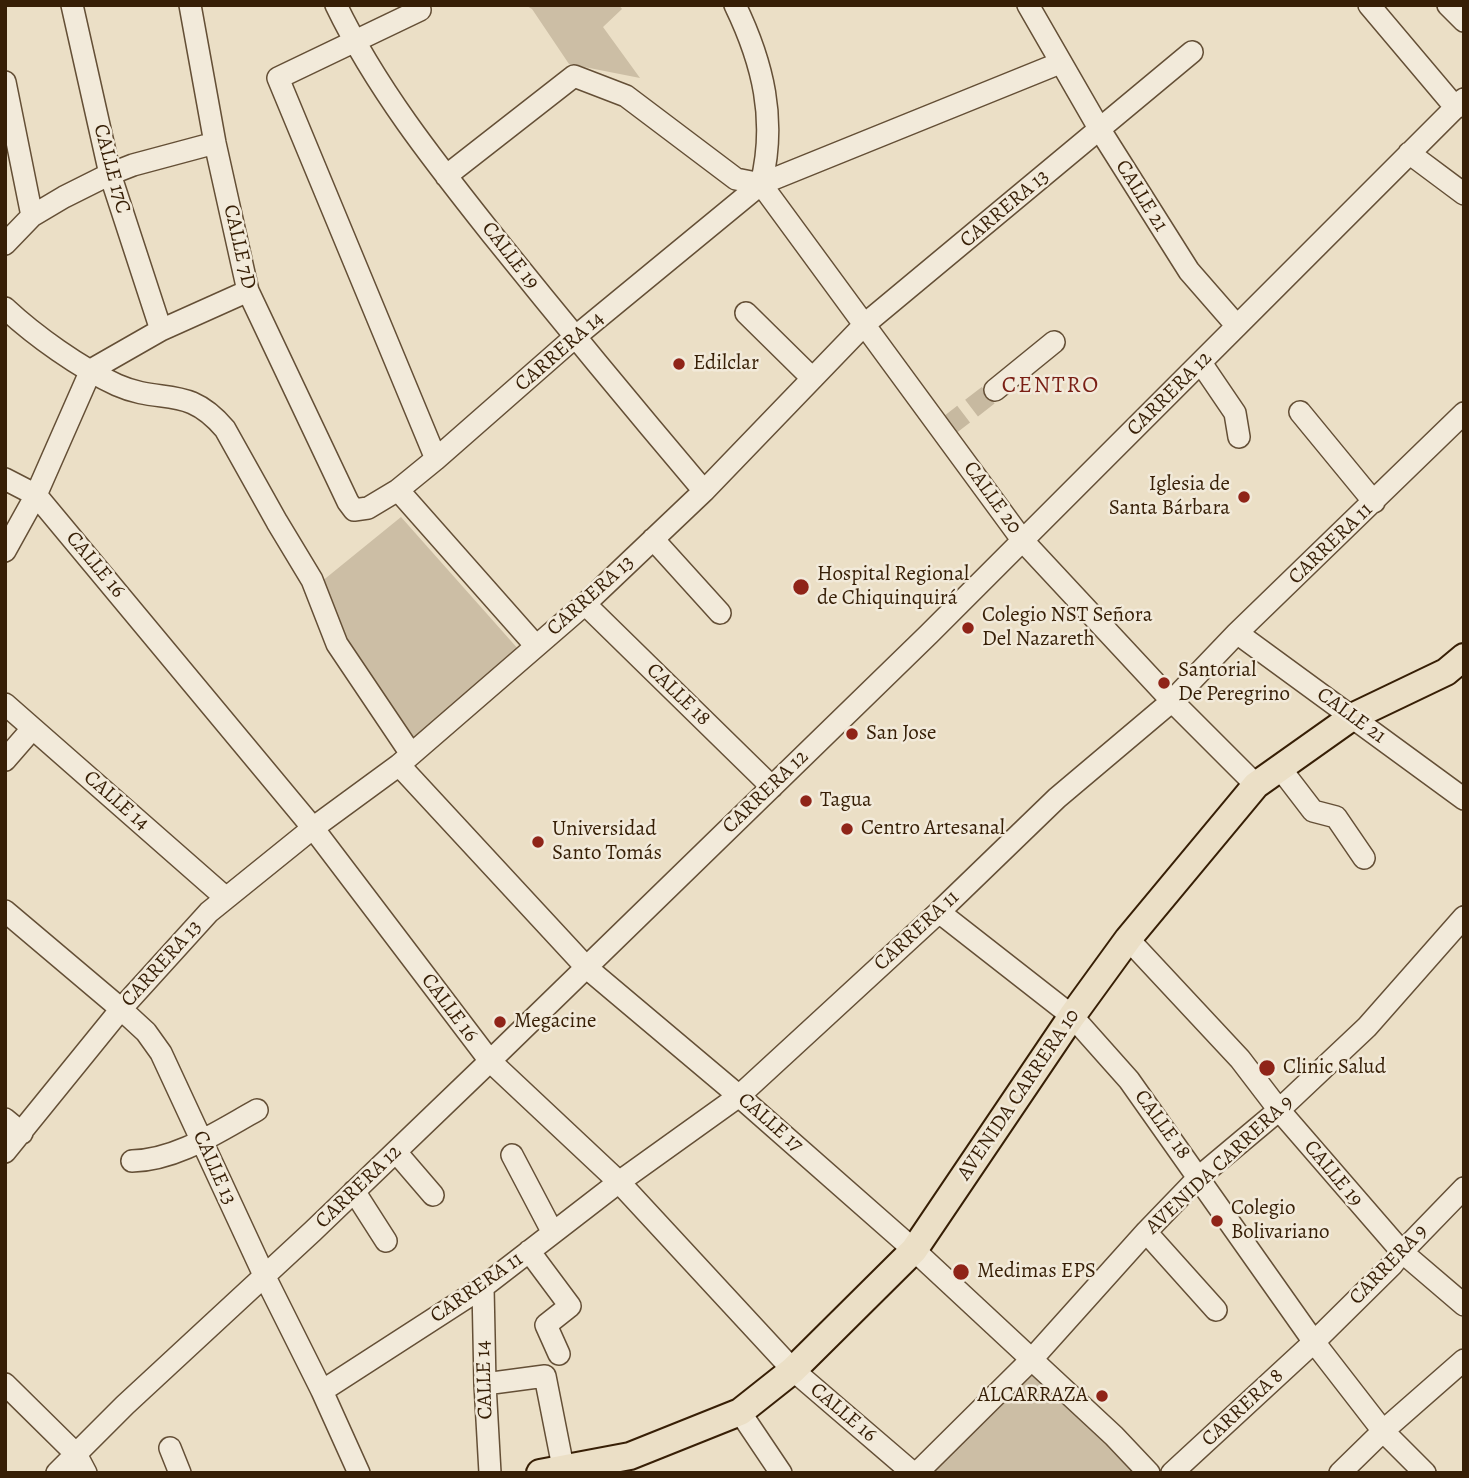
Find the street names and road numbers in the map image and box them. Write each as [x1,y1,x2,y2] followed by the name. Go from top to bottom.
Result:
[87,122,135,216] street label: CALLE 17C
[1109,156,1173,236] street label: CALLE 21
[955,164,1055,254] street label: CARRERA 13
[217,202,261,292] street label: CALLE 7D
[476,217,544,295] street label: CALLE 19
[510,307,610,397] street label: CARRERA 14
[1122,346,1218,442] street label: CARRERA 12
[957,457,1027,539] street label: CALLE 20
[1284,498,1378,590] street label: CARRERA 11
[60,527,130,603] street label: CALLE 16
[542,550,640,642] street label: CARRERA 13
[641,658,715,732] street label: CALLE 18
[1311,682,1391,750] street label: CALLE 21
[718,745,814,839] street label: CARRERA 12
[78,766,154,836] street label: CALLE 14
[869,885,965,977] street label: CARRERA 11
[116,915,208,1013] street label: CARRERA 13
[415,969,483,1047] street label: CALLE 16
[952,1004,1086,1186] street label: AVENIDA CARRERA 10
[1128,1085,1196,1165] street label: CALLE 18
[732,1088,808,1158] street label: CALLE 17
[1141,1090,1299,1240] street label: AVENIDA CARRERA 9
[187,1127,241,1209] street label: CALLE 13
[1298,1136,1368,1212] street label: CALLE 19
[311,1140,407,1234] street label: CARRERA 12
[1344,1219,1434,1311] street label: CARRERA 9
[426,1247,528,1329] street label: CARRERA 11
[471,1340,499,1420] street label: CALLE 14
[1197,1364,1289,1452] street label: CARRERA 8
[805,1378,881,1448] street label: CALLE 16

